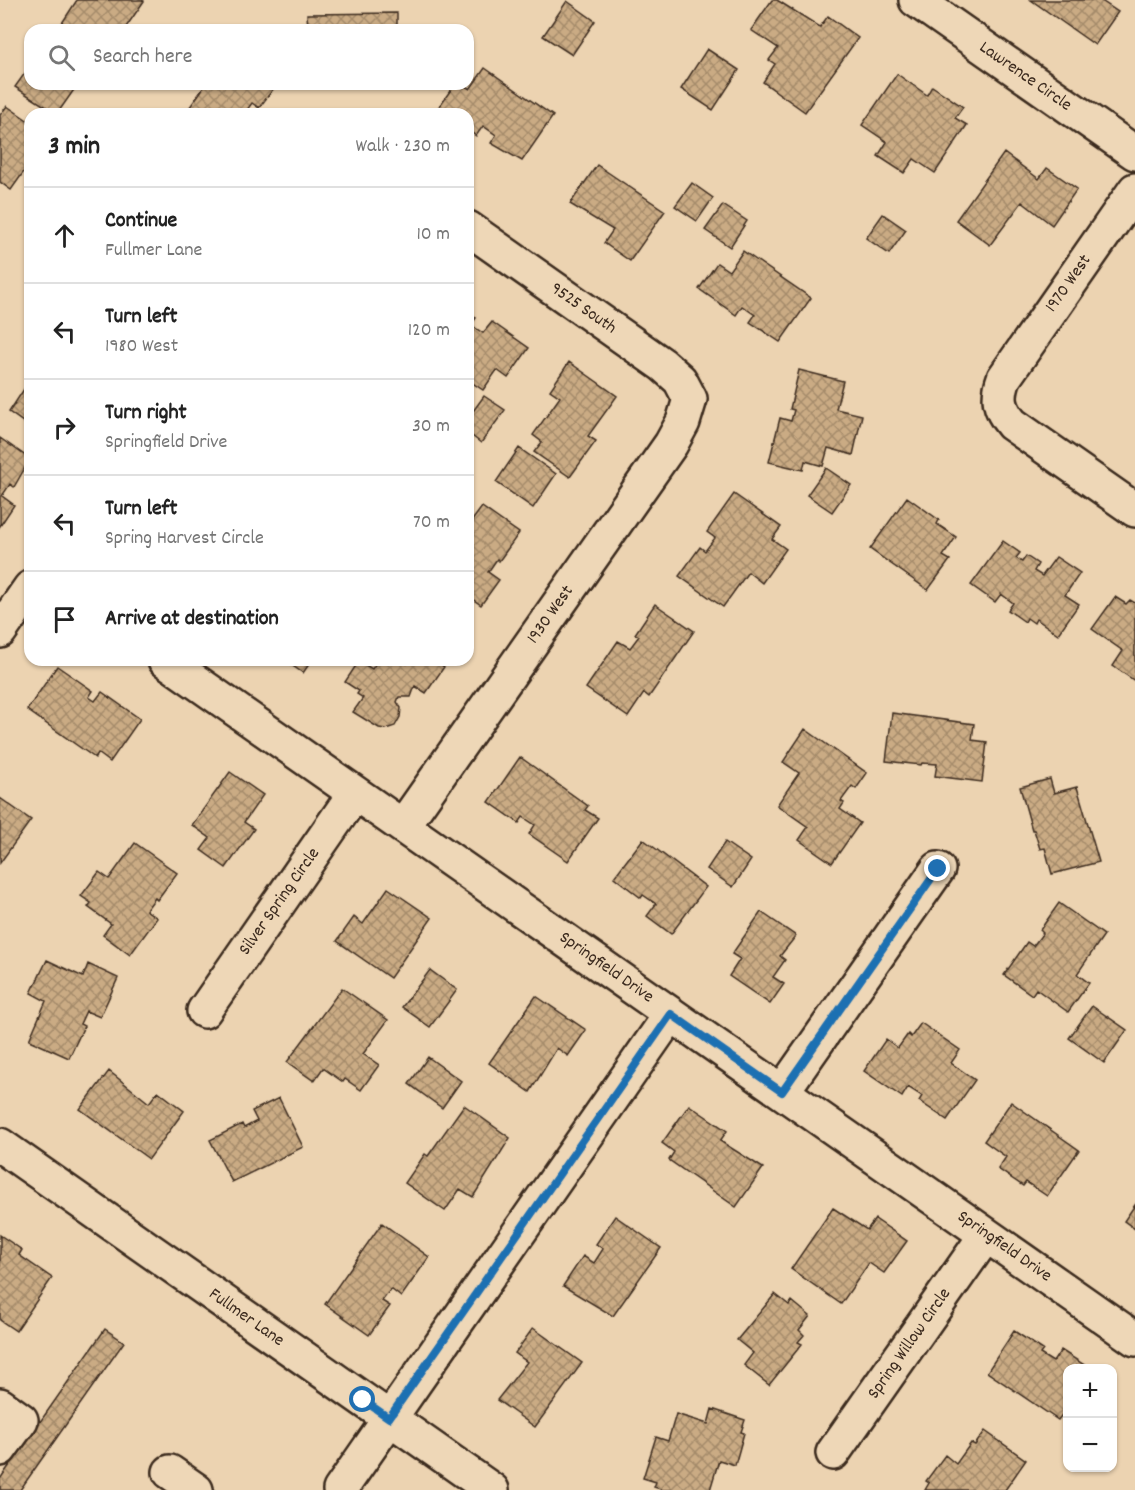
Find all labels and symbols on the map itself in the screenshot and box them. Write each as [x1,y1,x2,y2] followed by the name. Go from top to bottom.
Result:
[974,36,1076,118] street label: Lawrence Circle
[1040,250,1098,318] street label: 1970 West
[545,277,621,341] street label: 9525 South
[522,580,581,649] street label: 1930 West
[233,843,327,961] street label: Silver Spring Circle
[924,855,950,881] route end
[554,926,658,1010] street label: Springfield Drive
[952,1205,1056,1289] street label: Springfield Drive
[203,1283,289,1353] street label: Fullmer Lane
[862,1283,958,1405] street label: Spring Willow Circle
[349,1386,375,1412] route start

